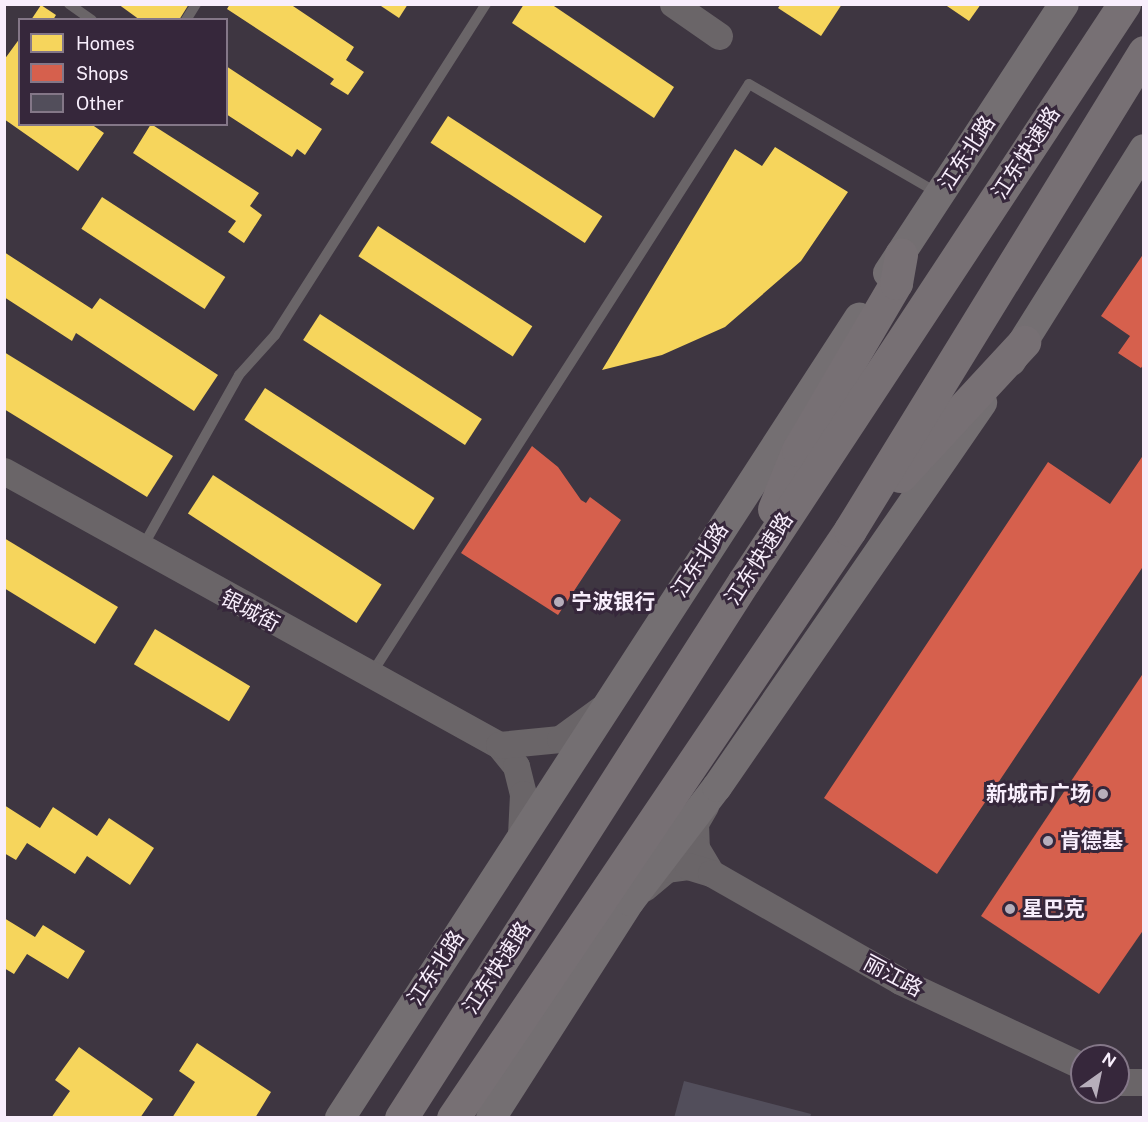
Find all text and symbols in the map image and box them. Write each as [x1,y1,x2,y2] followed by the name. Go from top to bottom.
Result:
[18,18,228,126] legend
[76,33,135,54] text: Homes
[76,63,128,84] text: Shops
[76,93,124,114] text: Other
[987,102,1065,204] street label: 江东快速路
[934,111,1000,195] street label: 江东北路
[720,508,798,610] street label: 江东快速路
[667,518,733,602] street label: 江东北路
[216,585,284,637] street label: 银城街
[571,589,655,615] place label: 宁波银行
[552,595,566,609] marker: 宁波银行
[986,781,1091,807] place label: 新城市广场
[1096,787,1110,801] marker: 新城市广场
[1060,828,1123,854] place label: 肯德基
[1041,834,1055,848] marker: 肯德基
[1022,896,1085,922] place label: 星巴克
[1003,902,1017,916] marker: 星巴克
[458,917,536,1019] street label: 江东快速路
[403,926,469,1010] street label: 江东北路
[859,950,927,1002] street label: 丽江路
[1070,1044,1130,1104] north arrow
[1099,1049,1119,1072] text: N

